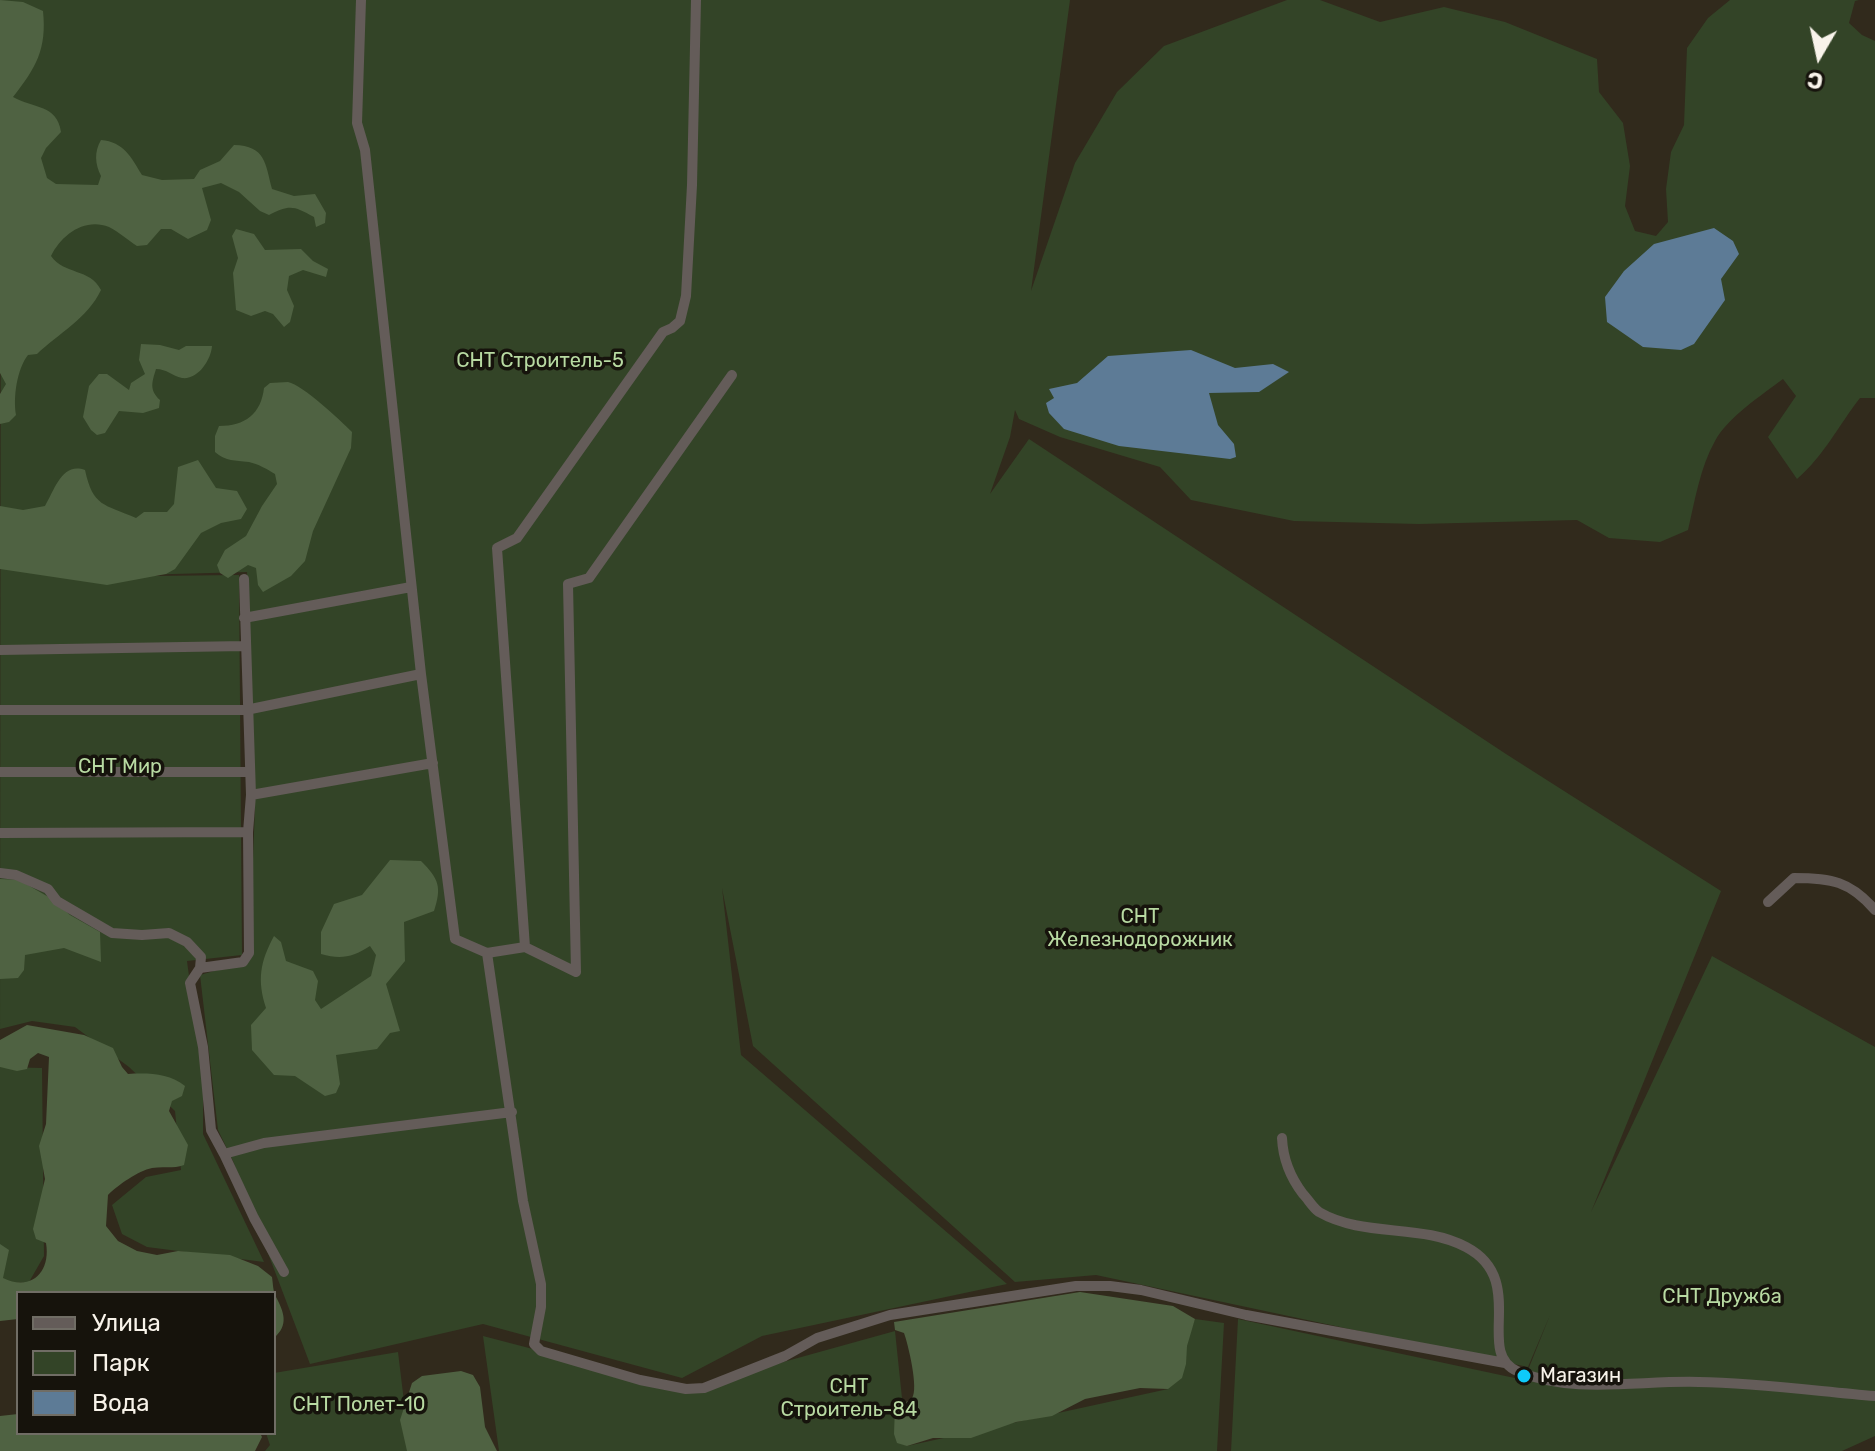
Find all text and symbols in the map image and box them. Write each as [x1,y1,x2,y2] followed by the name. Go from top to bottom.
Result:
[1779,16,1859,96] north arrow
[1805,66,1825,95] text: С
[456,349,624,373] park label: СНТ Строитель-5
[78,755,162,779] park label: СНТ Мир
[1047,905,1233,952] park label: СНТ Железнодорожник
[1662,1285,1782,1309] park label: СНТ Дружба
[16,1291,276,1435] legend
[92,1309,161,1337] text: Улица
[92,1349,150,1377] text: Парк
[1540,1364,1621,1388] place label: Магазин
[1515,1367,1533,1385] marker: Магазин
[781,1375,917,1422] park label: СНТ Строитель-84
[92,1389,149,1417] text: Вода
[293,1393,425,1417] park label: СНТ Полет-10

